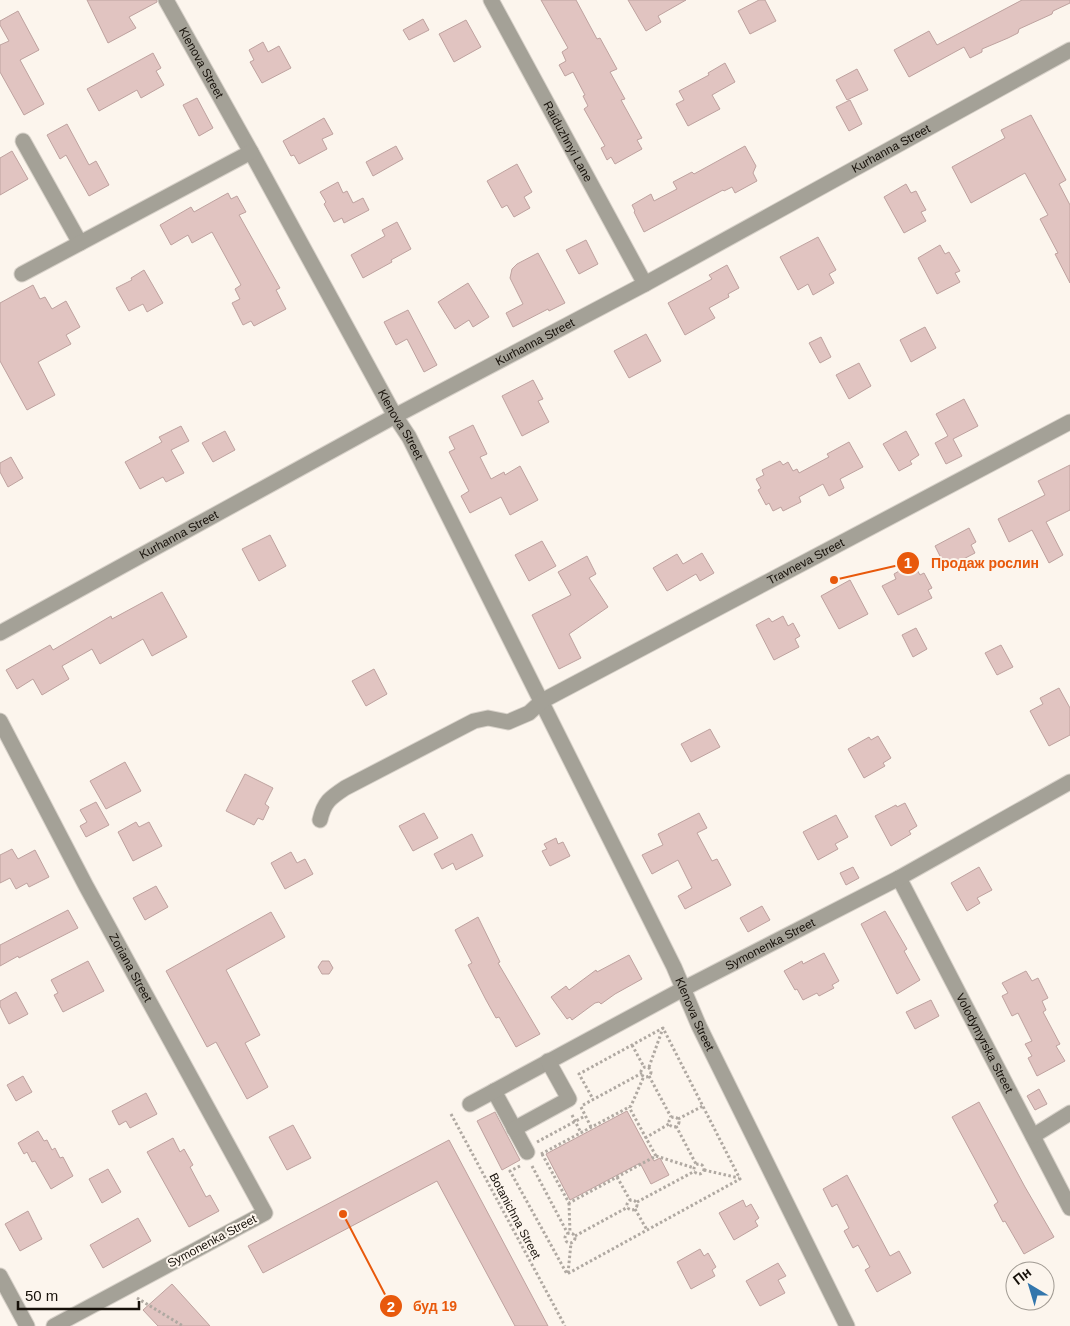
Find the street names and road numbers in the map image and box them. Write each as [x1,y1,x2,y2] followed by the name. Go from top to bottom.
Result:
[176,25,227,101] street label: Klenova Street
[540,99,595,185] street label: Raiduzhnyi Lane
[849,121,933,176] street label: Kurhanna Street
[493,315,578,369] street label: Kurhanna Street
[375,387,426,462] street label: Klenova Street
[137,507,221,562] street label: Kurhanna Street
[765,535,847,588] street label: Travneva Street
[723,915,818,973] street label: Symonenka Street
[106,931,155,1005] street label: Zoriana Street
[672,975,717,1054] street label: Klenova Street
[953,991,1016,1096] street label: Volodymyrska Street
[486,1171,544,1262] street label: Botanichna Street
[165,1211,259,1270] street label: Symonenka Street

